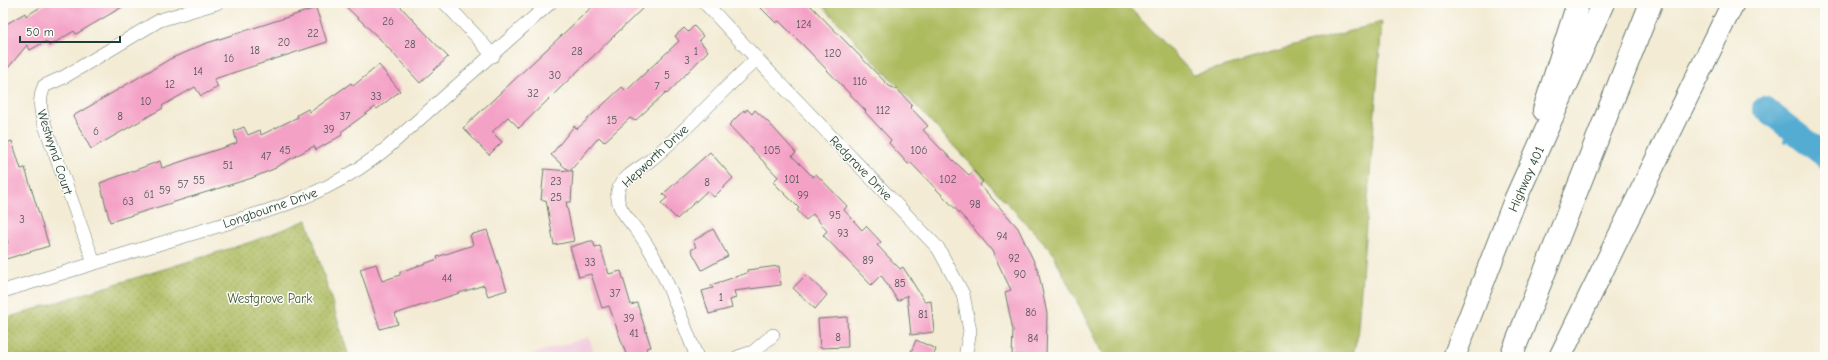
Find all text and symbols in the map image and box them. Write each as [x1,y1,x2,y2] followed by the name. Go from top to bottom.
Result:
[382,15,394,28] house number: 26
[20,18,120,44] scale bar
[796,18,812,31] house number: 124
[26,25,54,39] text: 50 m
[307,27,319,40] house number: 22
[278,36,290,49] house number: 20
[404,38,416,51] house number: 28
[250,44,260,57] house number: 18
[571,45,583,58] house number: 28
[694,45,698,58] house number: 1
[825,47,841,60] house number: 120
[224,52,234,65] house number: 16
[684,54,690,67] house number: 3
[193,65,203,78] house number: 14
[549,69,561,82] house number: 30
[664,69,670,82] house number: 5
[853,75,867,88] house number: 116
[165,78,175,91] house number: 12
[654,80,660,93] house number: 7
[527,87,539,100] house number: 32
[370,90,382,103] house number: 33
[140,95,152,108] house number: 10
[876,104,890,117] house number: 112
[34,108,76,198] street label: Westwynd Court
[117,110,123,123] house number: 8
[340,110,350,123] house number: 37
[607,114,617,127] house number: 15
[619,121,692,191] street label: Hepworth Drive
[323,123,335,136] house number: 39
[93,125,99,138] house number: 6
[827,133,896,204] street label: Redgrave Drive
[279,144,291,157] house number: 45
[763,144,781,157] house number: 105
[910,144,928,157] house number: 106
[1505,144,1547,214] street label: Highway 401
[261,150,271,163] house number: 47
[223,159,233,172] house number: 51
[784,173,800,186] house number: 101
[940,173,957,186] house number: 102
[193,174,205,187] house number: 55
[550,175,562,188] house number: 23
[704,176,710,189] house number: 8
[177,178,189,191] house number: 57
[159,184,171,197] house number: 59
[221,185,320,231] street label: Longbourne Drive
[144,188,154,201] house number: 61
[797,189,809,202] house number: 99
[550,191,562,204] house number: 25
[122,195,134,208] house number: 63
[969,198,981,211] house number: 98
[829,209,841,222] house number: 95
[19,213,25,226] house number: 3
[837,227,849,240] house number: 93
[996,230,1008,243] house number: 94
[1008,252,1020,265] house number: 92
[862,254,874,267] house number: 89
[584,256,596,269] house number: 33
[1014,268,1026,281] house number: 90
[442,272,452,285] house number: 44
[894,277,906,290] house number: 85
[610,287,620,300] house number: 37
[227,291,313,306] park label: Westgrove Park
[719,291,723,304] house number: 1
[1025,306,1037,319] house number: 86
[918,308,928,321] house number: 81
[623,312,635,325] house number: 39
[629,327,639,340] house number: 41
[835,331,841,344] house number: 8
[1028,332,1039,345] house number: 84

